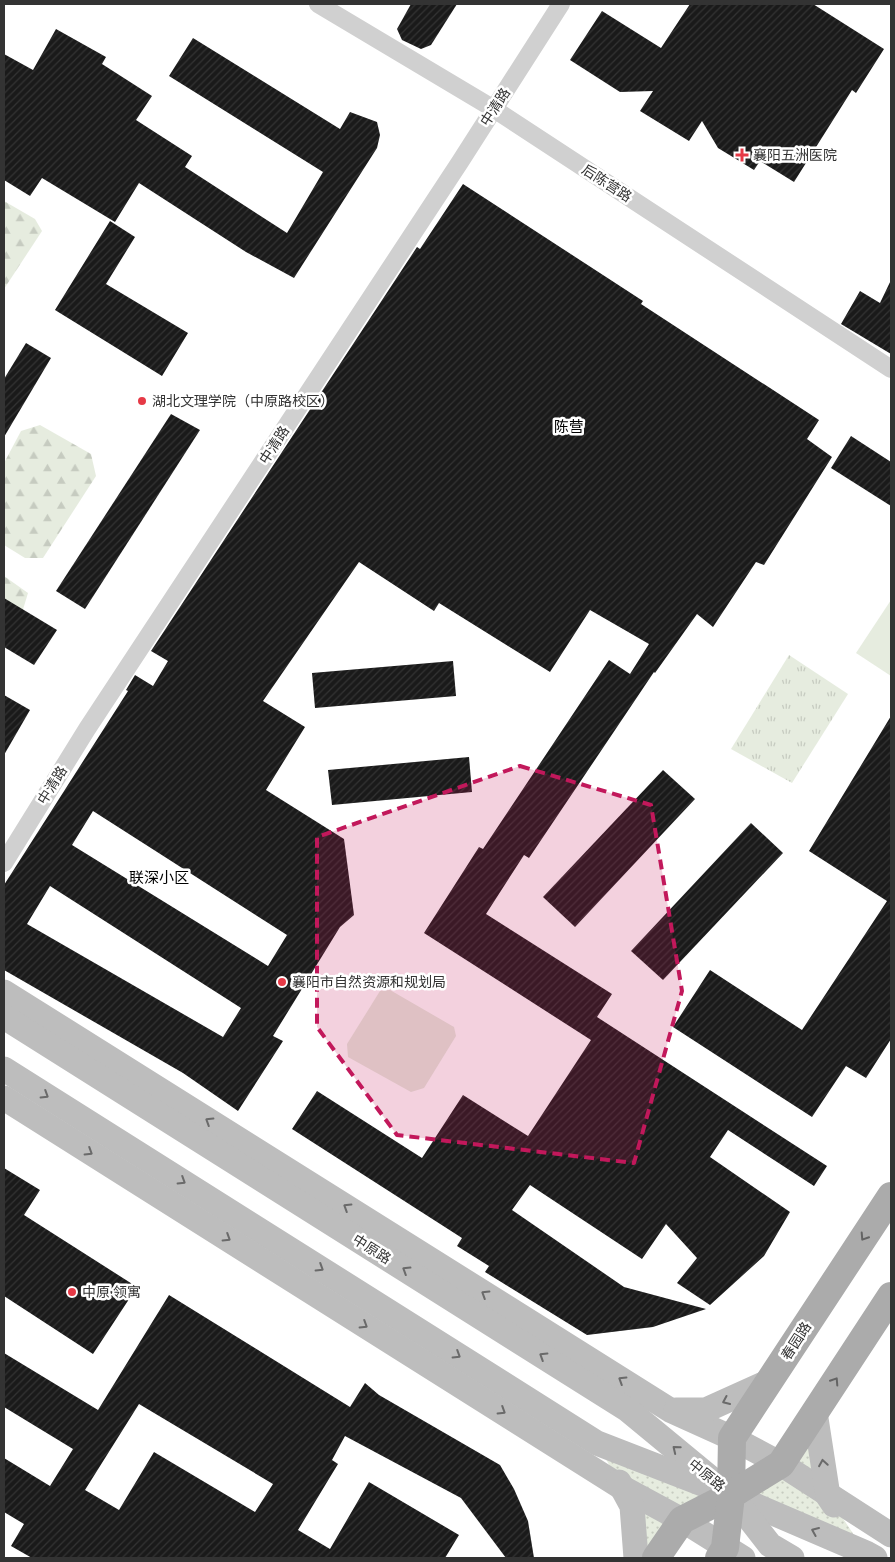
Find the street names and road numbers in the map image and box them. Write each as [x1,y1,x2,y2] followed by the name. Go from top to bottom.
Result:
[475,84,515,130] street label: 中清路
[578,159,636,207] street label: 后陈营路
[254,422,294,468] street label: 中清路
[32,762,72,808] street label: 中清路
[349,1229,395,1269] street label: 中原路
[776,1318,816,1364] street label: 春园路
[684,1454,730,1496] street label: 中原路

